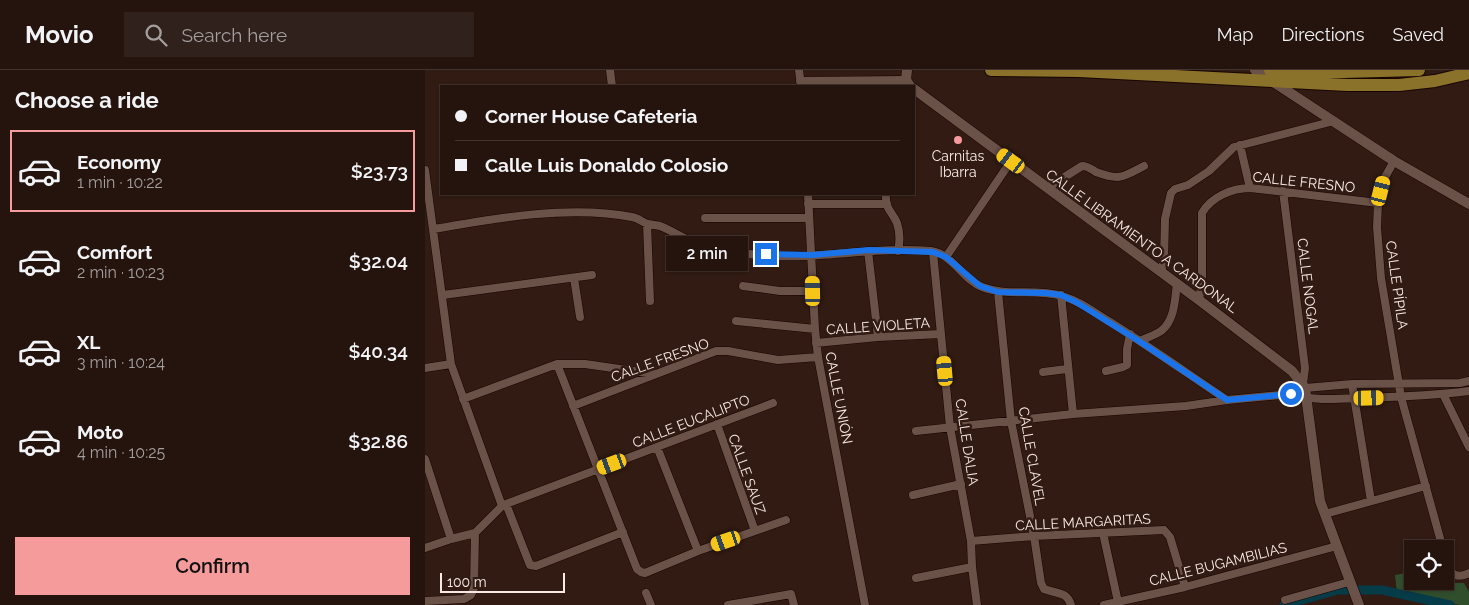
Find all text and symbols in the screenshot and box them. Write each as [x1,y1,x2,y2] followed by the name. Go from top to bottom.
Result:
[124,12,474,57] search box
[25,20,94,49] text: Movio
[142,21,170,49] icon: search
[182,24,287,46] text: Search here
[1217,24,1253,45] text: Map
[1281,24,1365,45] text: Directions
[1393,24,1444,45] text: Saved
[15,87,159,113] text: Choose a ride
[485,105,698,127] text: Corner House Cafeteria
[952,134,964,146] marker: Carnitas Ibarra
[994,146,1027,176] car
[932,148,984,180] place label: Carnitas Ibarra
[17,149,62,194] icon: car
[77,151,161,173] text: Economy
[485,154,728,176] text: Calle Luis Donaldo Colosio
[351,160,408,182] text: $23.73
[1043,166,1241,316] street label: CALLE LIBRAMIENTO A CARDONAL
[1252,169,1356,195] street label: CALLE FRESNO
[77,173,163,192] text: 1 min · 10:22
[1370,175,1391,207] car
[666,236,749,272] callout: 2 min
[1294,237,1322,335] street label: CALLE NOGAL
[17,239,62,284] icon: car
[1383,240,1412,331] street label: CALLE PÍPILA
[77,241,152,263] text: Comfort
[755,243,777,265] route end
[687,244,728,263] text: 2 min
[349,250,408,272] text: $32.04
[77,263,165,282] text: 2 min · 10:23
[805,276,820,306] car
[826,314,931,338] street label: CALLE VIOLETA
[17,329,62,374] icon: car
[77,331,100,353] text: XL
[609,335,711,385] street label: CALLE FRESNO
[348,340,408,362] text: $40.34
[822,350,857,445] street label: CALLE UNIÓN
[77,353,165,372] text: 3 min · 10:24
[936,355,953,387] car
[1280,383,1302,405] route start
[1353,390,1384,406] car
[630,391,752,451] street label: CALLE EUCALIPTO
[952,397,982,487] street label: CALLE DALIA
[1015,405,1049,507] street label: CALLE CLAVEL
[17,419,62,464] icon: car
[77,421,123,443] text: Moto
[348,430,408,452] text: $32.86
[725,432,769,516] street label: CALLE SAUZ
[77,443,165,462] text: 4 min · 10:25
[595,452,628,476] car
[1015,510,1152,534] street label: CALLE MARGARITAS
[709,529,742,553] car
[15,537,410,595] button: Confirm
[1148,539,1289,589] street label: CALLE BUGAMBILIAS
[1404,540,1454,590] map controls
[1404,540,1454,590] button: locate
[440,570,565,593] scale bar
[447,574,487,590] text: 100 m

